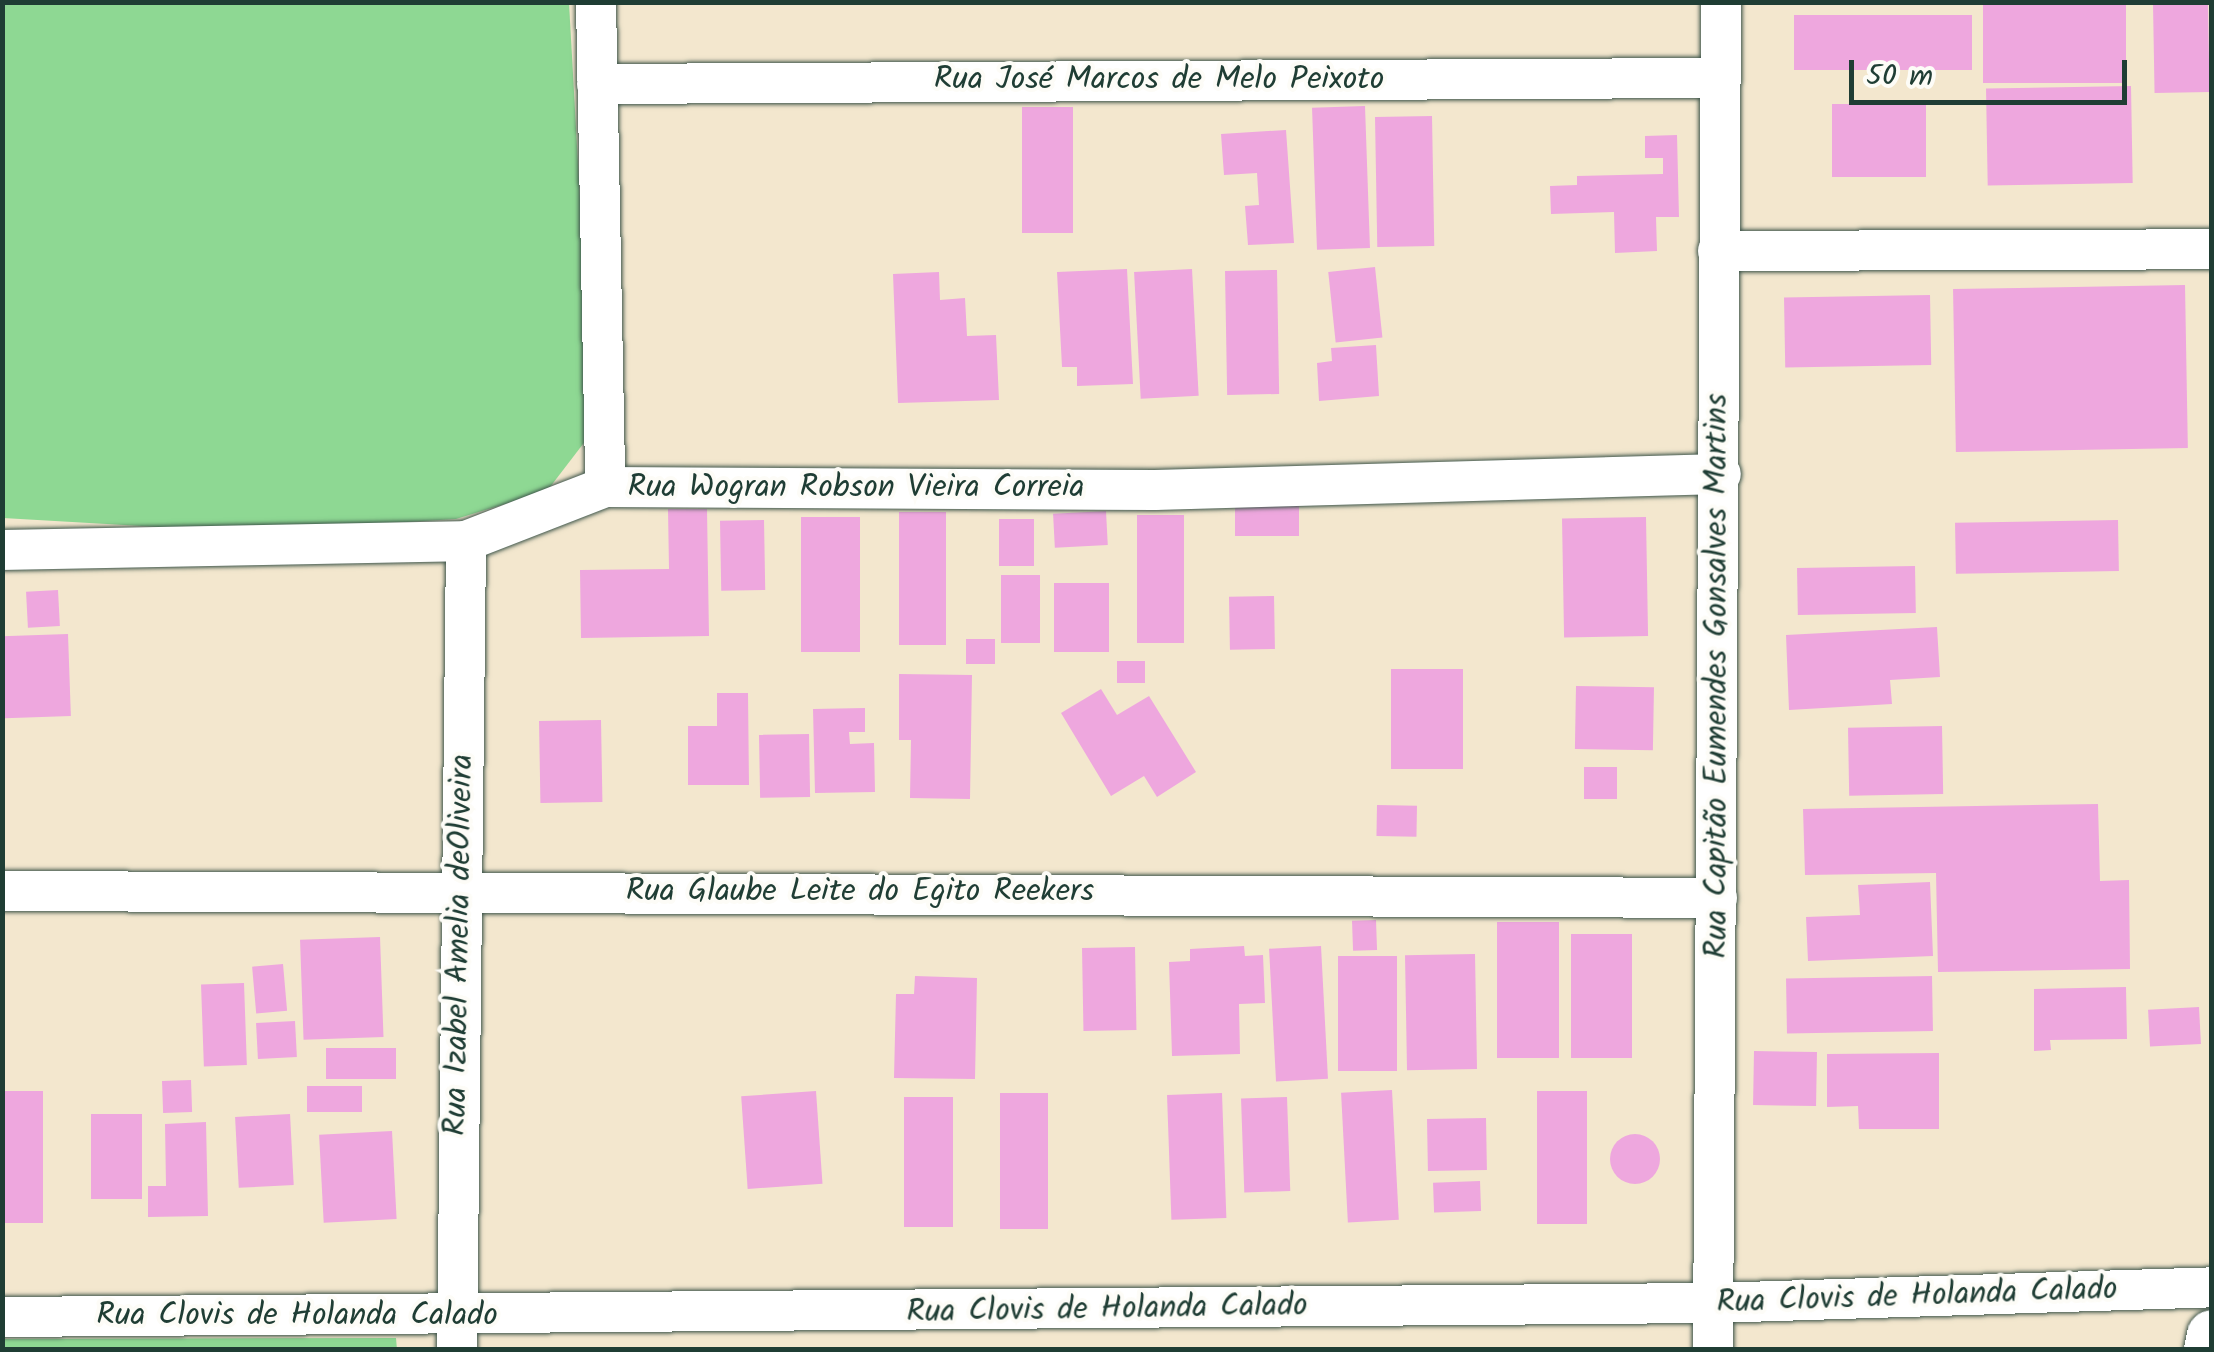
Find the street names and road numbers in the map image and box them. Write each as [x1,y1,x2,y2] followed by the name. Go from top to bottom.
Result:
[934,61,1384,99] street label: Rua José Marcos de Melo Peixoto
[1699,393,1737,959] street label: Rua Capitão Eumendes Gonsalves Martins
[627,469,1085,507] street label: Rua Wogran Robson Vieira Correia
[437,754,483,1136] street label: Rua Izabel Amelia deOliveira
[626,873,1094,911] street label: Rua Glaube Leite do Egito Reekers
[1716,1271,2118,1323] street label: Rua Clovis de Holanda Calado
[906,1287,1308,1333] street label: Rua Clovis de Holanda Calado
[96,1297,498,1335] street label: Rua Clovis de Holanda Calado

